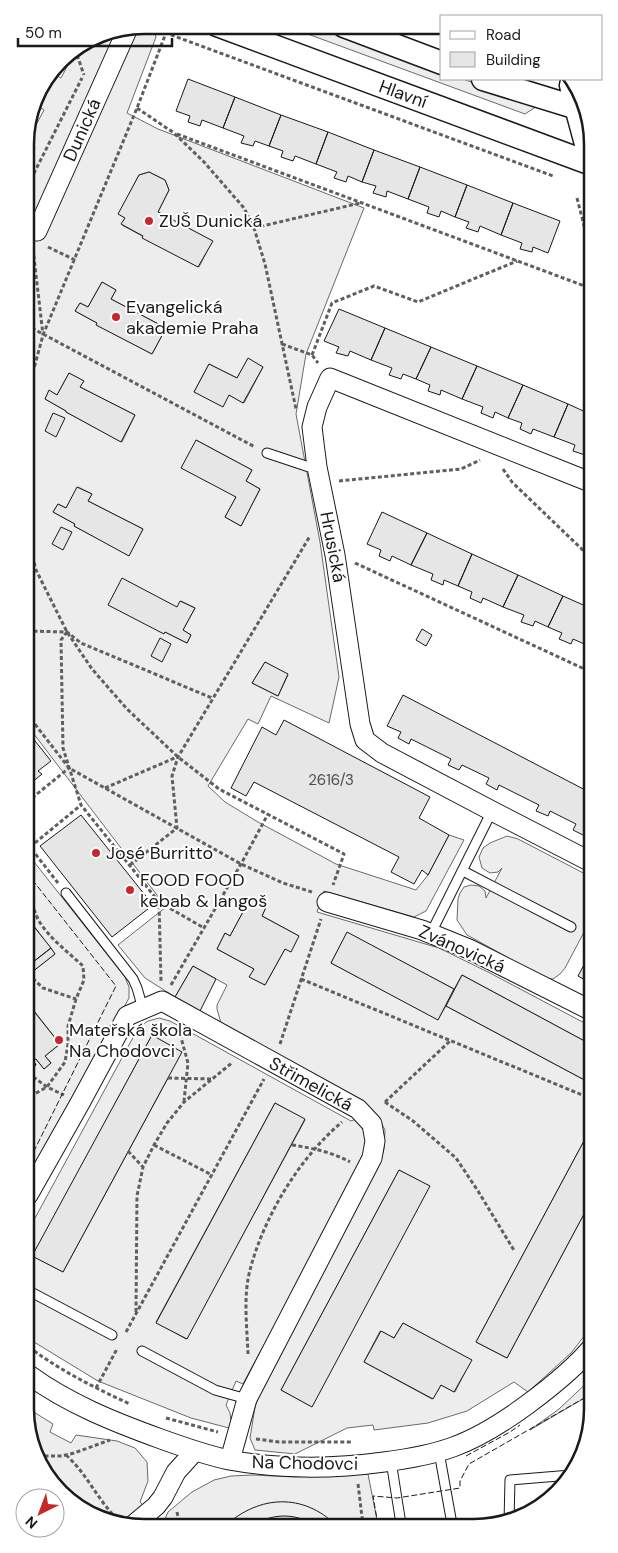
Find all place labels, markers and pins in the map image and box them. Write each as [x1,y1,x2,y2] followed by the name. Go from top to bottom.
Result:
[159,209,262,233] place label: ZUŠ Dunická
[143,215,155,227] marker: ZUŠ Dunická
[126,295,259,340] place label: Evangelická akademie Praha
[110,311,122,323] marker: Evangelická akademie Praha
[106,841,213,865] place label: José Burritto
[90,847,102,859] marker: José Burritto
[140,868,267,913] place label: FOOD FOOD kebab & langoš
[124,884,136,896] marker: FOOD FOOD kebab & langoš
[69,1018,192,1063] place label: Mateřská škola Na Chodovci
[53,1034,65,1046] marker: Mateřská škola Na Chodovci

